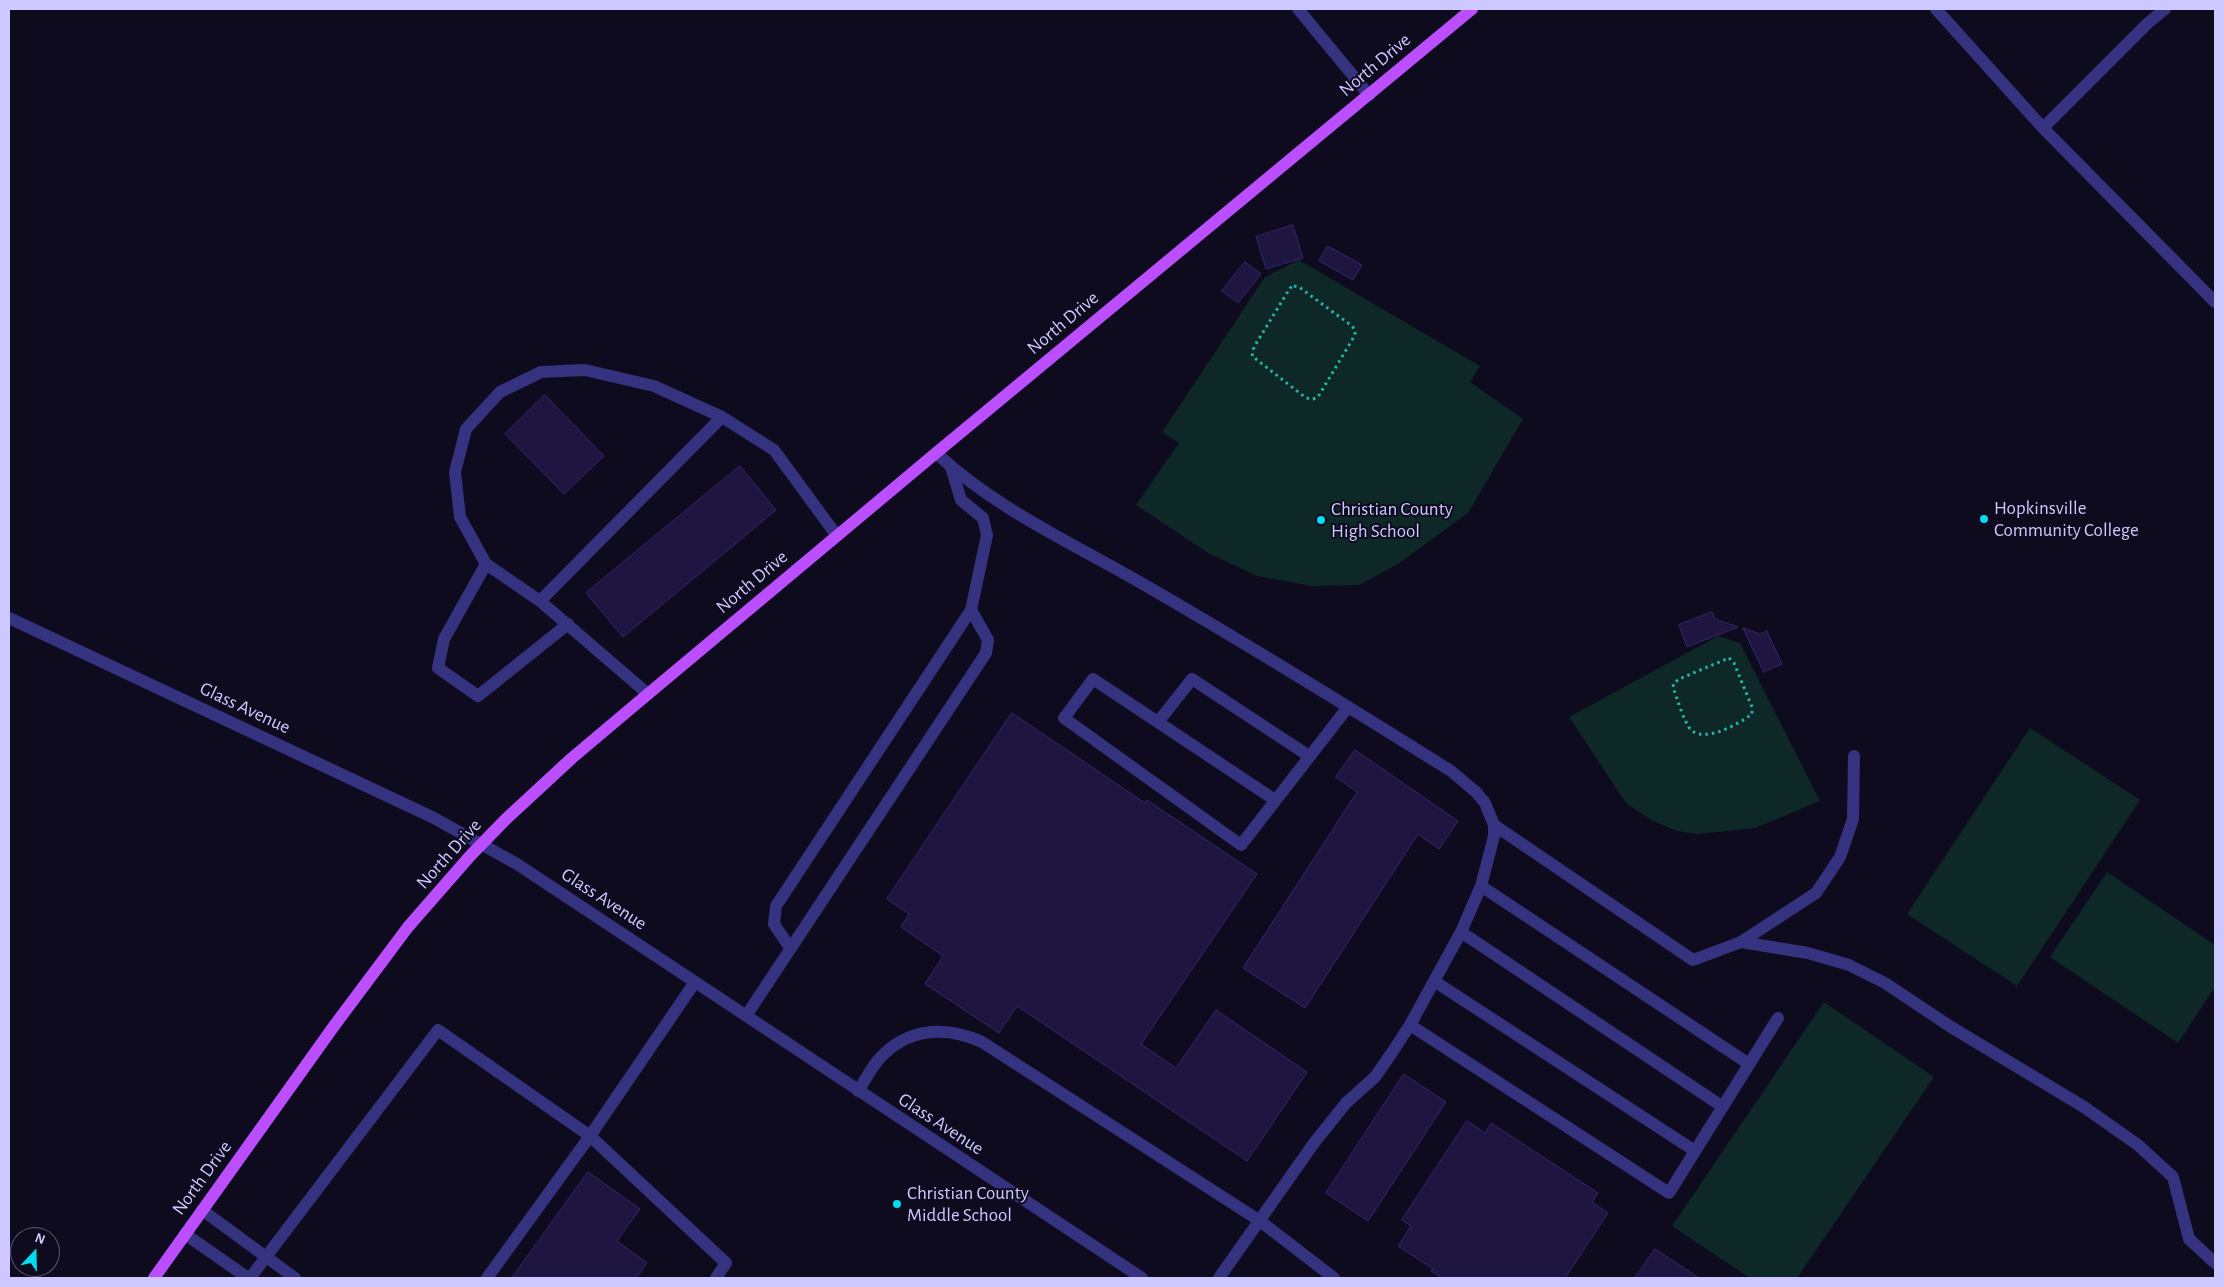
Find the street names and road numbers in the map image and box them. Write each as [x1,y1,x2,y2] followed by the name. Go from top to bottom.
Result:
[1335,28,1415,102] street label: North Drive
[1023,286,1103,360] street label: North Drive
[712,545,792,619] street label: North Drive
[196,677,294,739] street label: Glass Avenue
[412,814,486,894] street label: North Drive
[557,863,651,935] street label: Glass Avenue
[894,1088,988,1160] street label: Glass Avenue
[167,1136,237,1220] street label: North Drive

